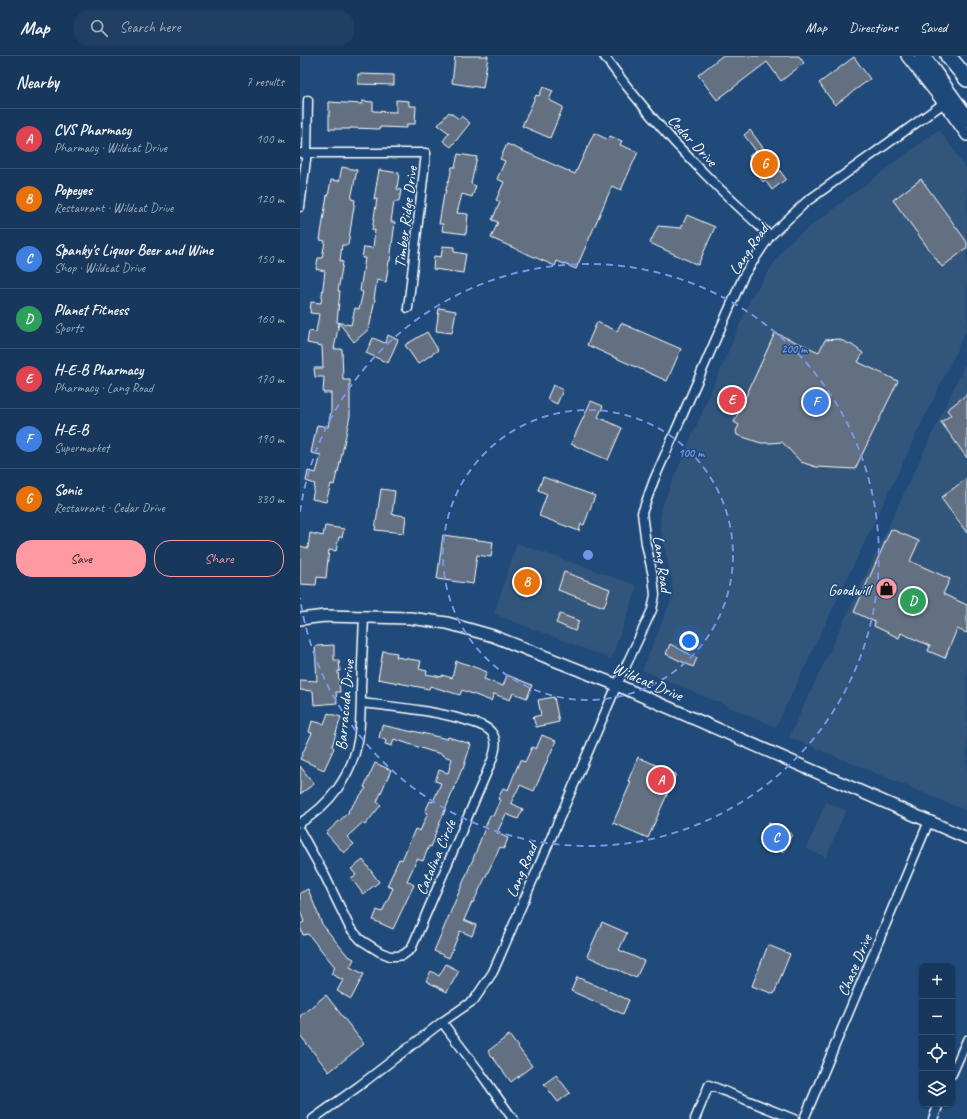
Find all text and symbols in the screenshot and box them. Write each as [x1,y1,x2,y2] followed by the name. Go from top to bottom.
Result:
[74,10,354,46] search box
[20,16,50,40] text: Map
[88,17,110,39] icon: search
[120,18,181,37] text: Search here
[806,19,827,36] text: Map
[849,19,898,36] text: Directions
[920,19,947,36] text: Saved
[16,72,59,93] text: Nearby
[246,74,284,90] text: 7 results
[663,111,722,172] street label: Cedar Drive
[54,121,131,140] text: CVS Pharmacy
[26,131,32,147] text: A
[256,131,284,147] text: 100 m
[54,140,167,156] text: Pharmacy · Wildcat Drive
[752,149,778,179] pin: G
[390,163,422,269] street label: Timber Ridge Drive
[54,181,92,200] text: Popeyes
[26,191,32,207] text: B
[256,191,284,207] text: 120 m
[54,200,173,216] text: Restaurant · Wildcat Drive
[725,218,775,279] street label: Lang Road
[54,241,213,260] text: Spanky's Liquor Beer and Wine
[26,251,32,267] text: C
[256,251,284,267] text: 150 m
[54,260,145,276] text: Shop · Wildcat Drive
[54,301,128,320] text: Planet Fitness
[25,311,33,327] text: D
[256,311,284,327] text: 160 m
[54,320,83,336] text: Sports
[781,341,808,357] text: 200 m
[54,361,143,380] text: H-E-B Pharmacy
[26,371,32,387] text: E
[256,371,284,387] text: 170 m
[54,380,153,396] text: Pharmacy · Lang Road
[719,385,745,415] pin: E
[803,387,829,417] pin: F
[54,421,88,440] text: H-E-B
[26,431,32,447] text: F
[256,431,284,447] text: 190 m
[54,440,109,456] text: Supermarket
[678,445,705,461] text: 100 m
[54,481,82,500] text: Sonic
[26,491,32,507] text: G
[256,491,284,507] text: 330 m
[54,500,165,516] text: Restaurant · Cedar Drive
[648,535,676,596] street label: Lang Road
[16,540,146,577] button: Save
[154,540,284,577] button: Share
[581,548,595,562] centre of rings
[514,567,540,597] pin: B
[873,576,899,602] shop icon: Goodwill
[828,580,873,600] place label: Goodwill
[900,586,926,616] pin: D
[679,631,699,651] your location
[331,657,359,751] street label: Barracuda Drive
[610,658,687,706] street label: Wildcat Drive
[648,765,674,795] pin: A
[411,815,461,898] street label: Catalina Circle
[763,823,789,853] pin: C
[502,838,543,901] street label: Lang Road
[833,930,878,999] street label: Chase Drive
[919,963,955,1107] map controls
[919,963,955,999] button: +
[919,999,955,1035] button: −
[919,1035,955,1071] button: locate
[919,1071,955,1107] button: layers

